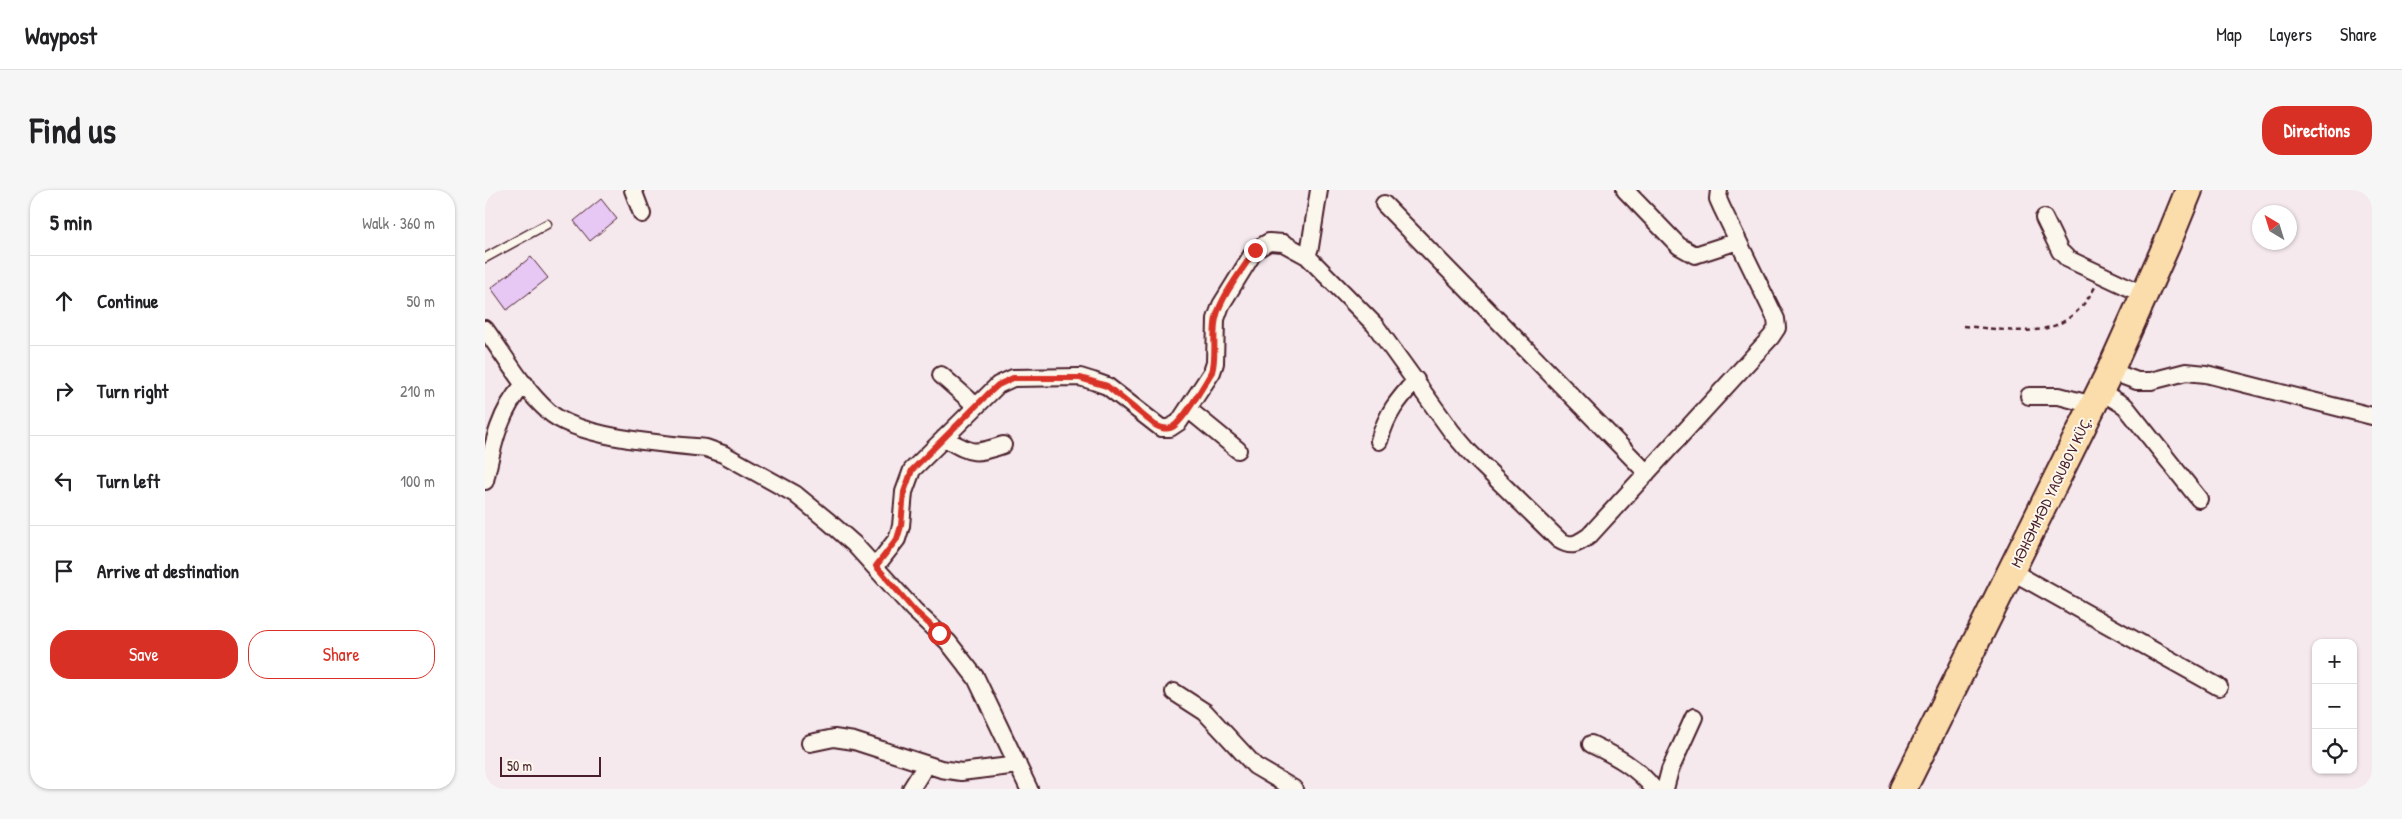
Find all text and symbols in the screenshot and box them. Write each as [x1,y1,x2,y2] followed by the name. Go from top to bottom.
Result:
[25,19,97,51] text: Waypost
[2216,22,2242,47] text: Map
[2270,22,2312,47] text: Layers
[2340,22,2377,47] text: Share
[2262,106,2372,155] button: Directions
[30,107,116,154] text: Find us
[2252,205,2297,250] north arrow
[50,208,92,237] text: 5 min
[362,212,435,234] text: Walk · 360 m
[1244,239,1267,262] route end
[50,287,78,315] icon: ahead
[97,288,158,314] text: Continue
[407,290,435,312] text: 50 m
[50,377,78,405] icon: right
[97,378,168,404] text: Turn right
[400,380,435,402] text: 210 m
[2005,413,2097,571] street label: MƏHƏMMƏD YAQUBOV KÜÇ.
[50,467,78,495] icon: left
[97,468,160,494] text: Turn left
[400,470,435,492] text: 100 m
[50,557,78,585] icon: arrive
[97,558,239,584] text: Arrive at destination
[928,622,951,645] route start
[50,630,238,679] button: Save
[248,630,435,679] button: Share
[2312,639,2357,774] map controls
[2312,639,2357,684] button: +
[2312,684,2357,729] button: −
[2312,729,2357,774] button: locate
[500,754,601,777] scale bar
[507,756,532,775] text: 50 m

